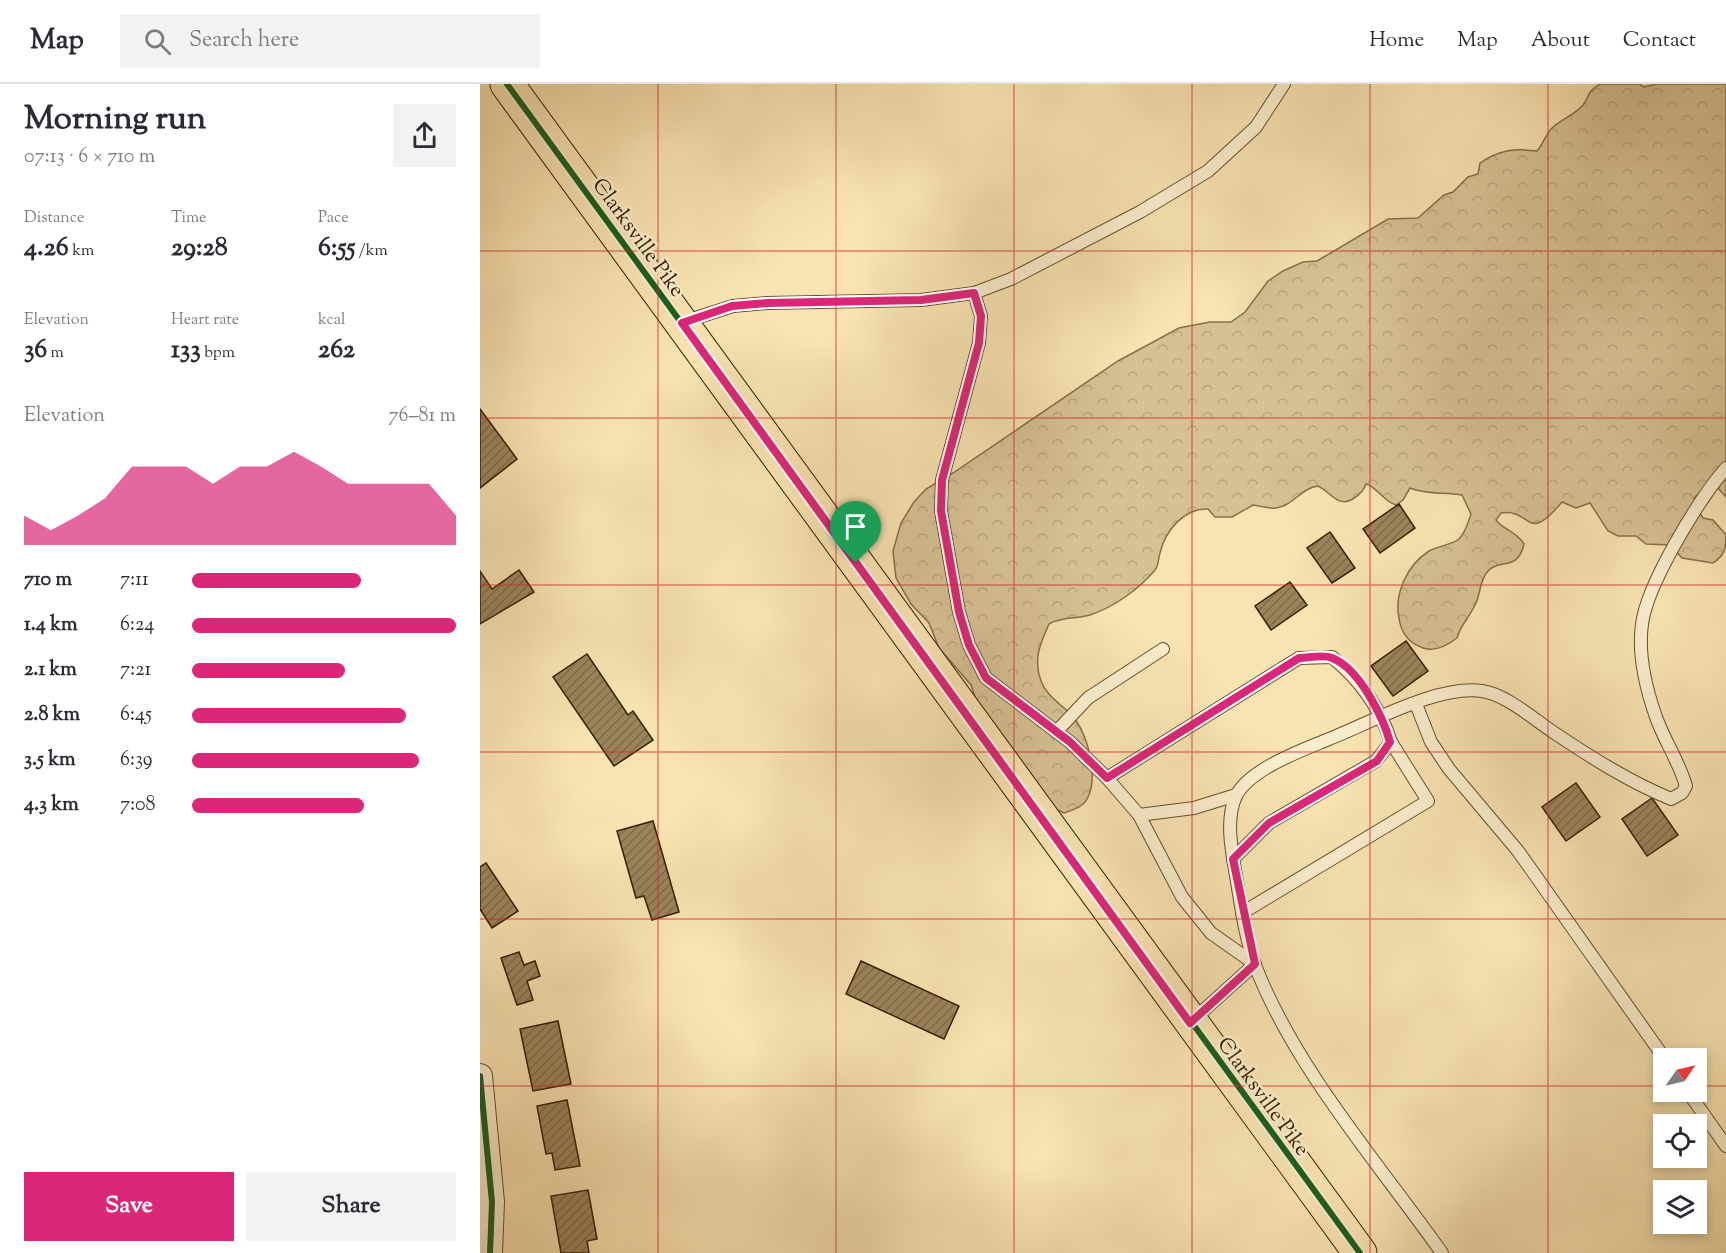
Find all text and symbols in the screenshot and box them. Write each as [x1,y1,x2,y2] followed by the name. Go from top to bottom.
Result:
[120,14,540,68] search box
[30,21,84,61] text: Map
[141,25,174,58] icon: search
[189,25,299,57] text: Search here
[1369,26,1424,56] text: Home
[1457,26,1498,56] text: Map
[1531,26,1590,56] text: About
[1623,26,1696,56] text: Contact
[24,96,206,144] text: Morning run
[393,104,456,167] button: share
[24,143,155,172] text: 07:13 · 6 × 710 m
[584,172,691,304] street label: Clarksville Pike
[24,207,84,230] text: Distance
[171,207,207,230] text: Time
[318,207,349,230] text: Pace
[24,230,69,267] text: 4.26
[171,230,228,267] text: 29:28
[318,230,355,267] text: 6:55
[69,240,94,263] text: km
[355,240,388,263] text: /km
[24,309,89,332] text: Elevation
[171,309,239,332] text: Heart rate
[318,309,346,332] text: kcal
[24,332,47,369] text: 36
[171,332,201,369] text: 133
[318,332,355,369] text: 262
[47,342,64,365] text: m
[201,342,235,365] text: bpm
[24,402,105,431] text: Elevation
[388,402,456,431] text: 76–81 m
[830,501,881,563] pin
[839,510,872,543] icon: arrive
[24,566,72,595] text: 710 m
[120,566,149,595] text: 7:11
[24,611,78,640] text: 1.4 km
[120,611,154,640] text: 6:24
[24,656,77,685] text: 2.1 km
[120,656,151,685] text: 7:21
[24,701,80,730] text: 2.8 km
[120,701,152,730] text: 6:45
[24,746,76,775] text: 3.5 km
[120,746,153,775] text: 6:39
[24,791,79,820] text: 4.3 km
[120,791,156,820] text: 7:08
[1209,1031,1316,1163] street label: Clarksville Pike
[1653,1048,1707,1102] north arrow
[1653,1048,1707,1234] map controls
[1653,1114,1707,1168] button: locate
[24,1172,234,1241] button: Save
[246,1172,456,1241] button: Share
[1653,1180,1707,1234] button: layers

